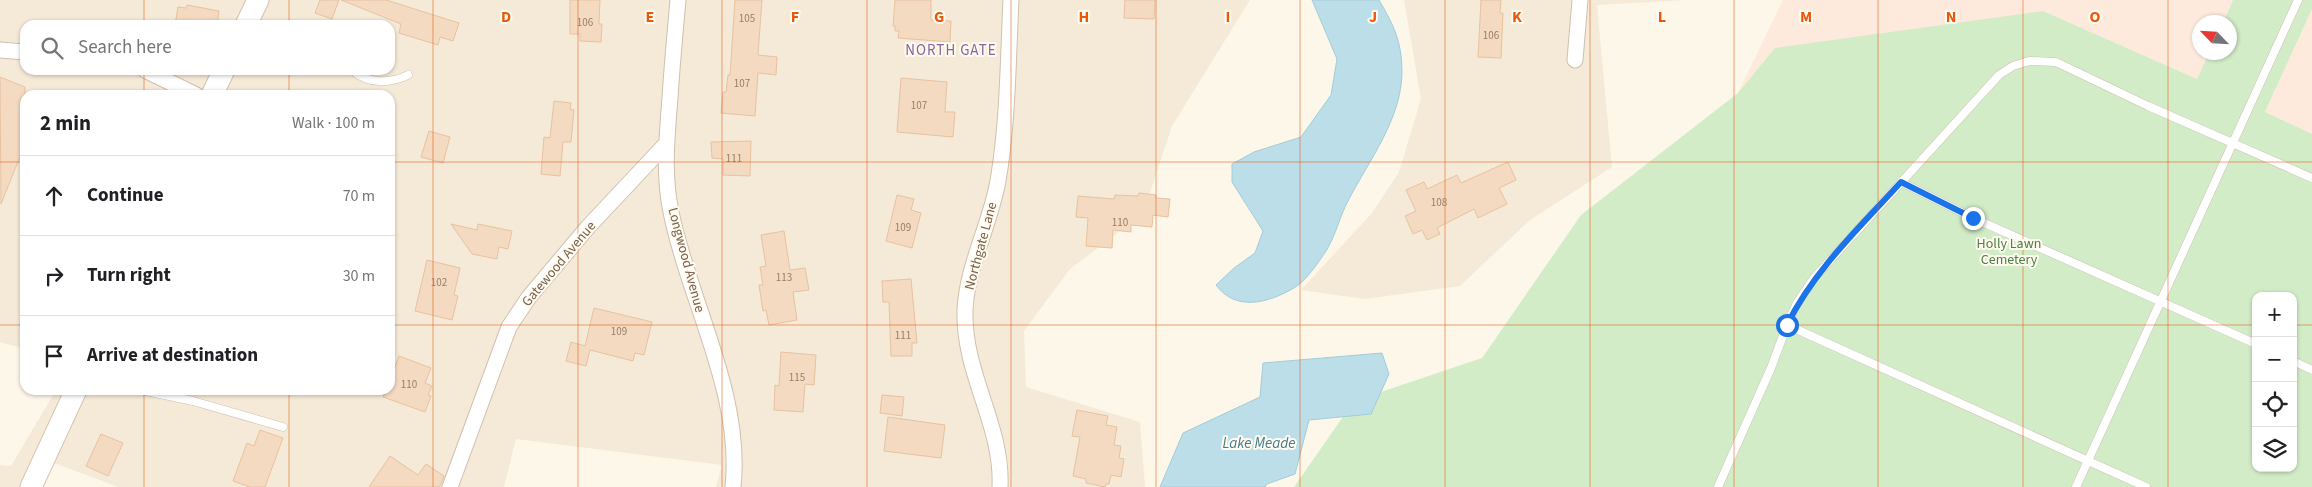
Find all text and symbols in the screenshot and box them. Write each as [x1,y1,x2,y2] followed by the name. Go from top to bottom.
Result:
[501,6,511,28] text: D
[646,6,654,28] text: E
[791,6,799,28] text: F
[934,6,944,28] text: G
[1079,6,1089,28] text: H
[1226,6,1230,28] text: I
[1369,6,1377,28] text: J
[1512,6,1522,28] text: K
[1658,6,1666,28] text: L
[1800,6,1812,28] text: M
[1946,6,1956,28] text: N
[2090,6,2101,28] text: O
[739,11,755,26] house number: 105
[577,15,594,30] house number: 106
[2192,15,2237,60] north arrow
[20,20,395,75] search box
[1483,28,1500,43] house number: 106
[38,34,66,62] icon: search
[78,34,172,61] text: Search here
[905,40,997,61] district label: NORTH GATE
[734,76,750,91] house number: 107
[911,98,927,113] house number: 107
[40,108,91,138] text: 2 min
[292,112,375,134] text: Walk · 100 m
[726,151,742,166] house number: 111
[40,182,68,210] icon: ahead
[87,182,164,209] text: Continue
[343,185,375,207] text: 70 m
[1431,195,1448,210] house number: 108
[960,200,1002,292] street label: Northgate Lane
[662,205,710,315] street label: Longwood Avenue
[1962,207,1985,230] route end
[1112,215,1128,230] house number: 110
[517,217,601,311] street label: Gatewood Avenue
[895,220,911,235] house number: 109
[1977,234,2041,270] park label: Holly Lawn Cemetery
[40,262,68,290] icon: right
[87,262,171,289] text: Turn right
[343,265,375,287] text: 30 m
[776,270,792,285] house number: 113
[431,275,447,290] house number: 102
[2252,292,2297,472] map controls
[2252,292,2297,337] button: +
[1776,314,1799,337] route start
[611,324,627,339] house number: 109
[895,328,911,343] house number: 111
[2252,337,2297,382] button: −
[40,342,68,370] icon: arrive
[87,342,258,369] text: Arrive at destination
[789,370,805,385] house number: 115
[401,377,417,392] house number: 110
[2252,382,2297,427] button: locate
[2252,427,2297,472] button: layers
[1223,433,1295,454] water label: Lake Meade

